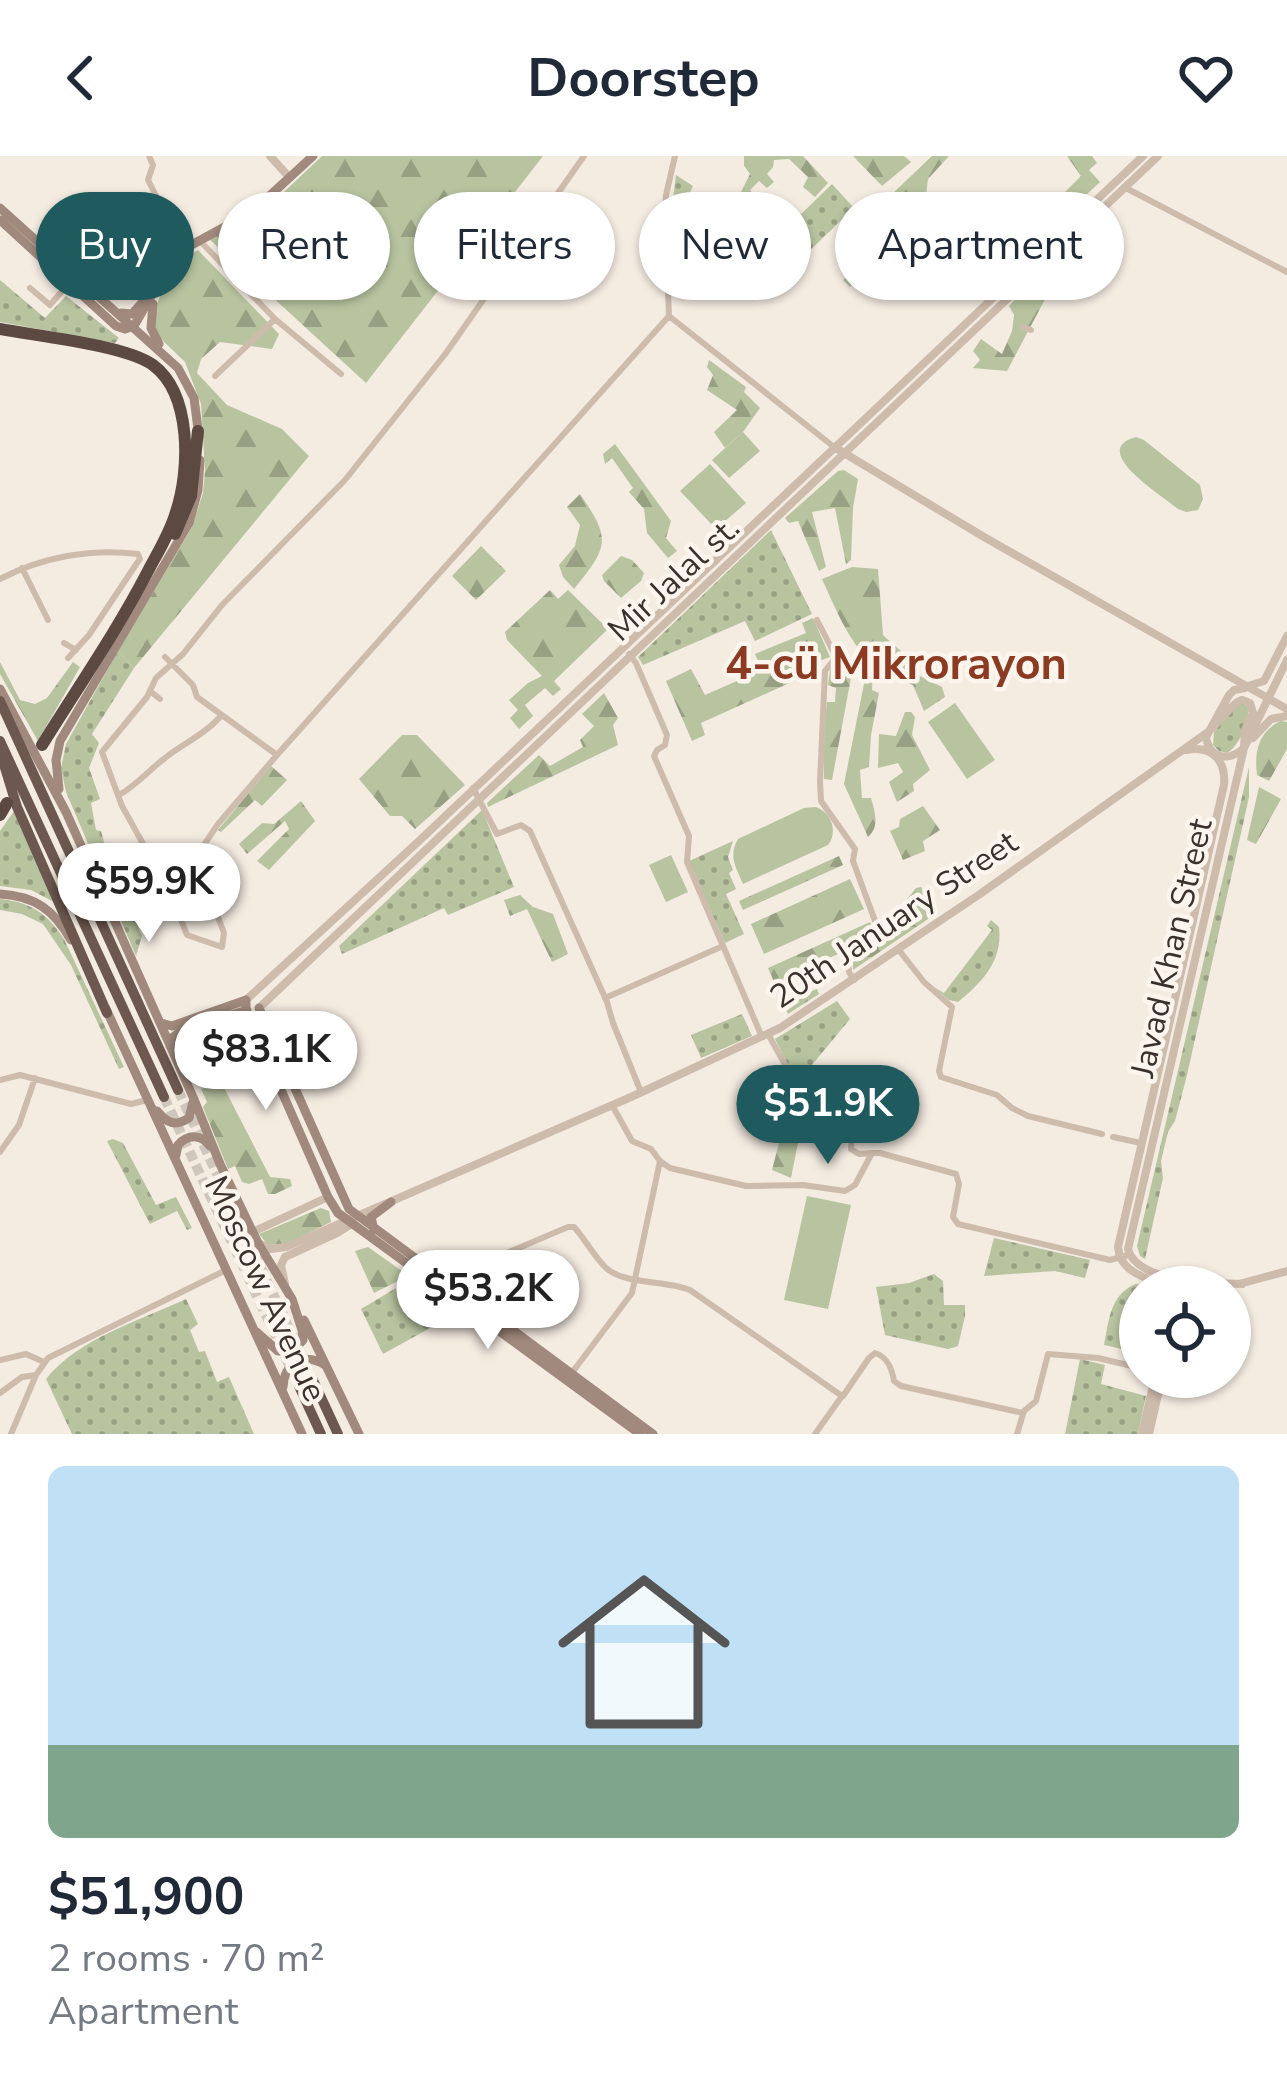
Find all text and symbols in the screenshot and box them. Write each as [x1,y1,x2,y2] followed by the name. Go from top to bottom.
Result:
[527,41,760,115] text: Doorstep
[48,45,114,111] icon: back
[1173,45,1239,111] icon: heart
[36,192,194,300] chip: Buy
[218,192,390,300] chip: Rent
[414,192,615,300] chip: Filters
[639,192,811,300] chip: New
[835,192,1124,300] chip: Apartment
[598,506,750,652] street label: Mir Jalal st.
[725,634,1067,695] district label: 4-cü Mikrorayon
[1120,814,1224,1083] street label: Javad Khan Street
[761,820,1027,1020] street label: 20th January Street
[51,843,247,945] pin: $59.9K
[84,855,214,908] text: $59.9K
[168,1011,364,1113] pin: $83.1K
[201,1023,331,1076] text: $83.1K
[730,1065,926,1167] pin: $51.9K
[763,1077,893,1130] text: $51.9K
[193,1169,337,1409] street label: Moscow Avenue
[390,1250,586,1352] pin: $53.2K
[423,1262,553,1315] text: $53.2K
[1119,1266,1251,1398] map controls
[1119,1266,1251,1398] button: locate
[536,1544,752,1760] icon: home
[48,1862,244,1932] text: $51,900
[48,1932,325,1985] text: 2 rooms · 70 m²
[48,1985,238,2038] text: Apartment

